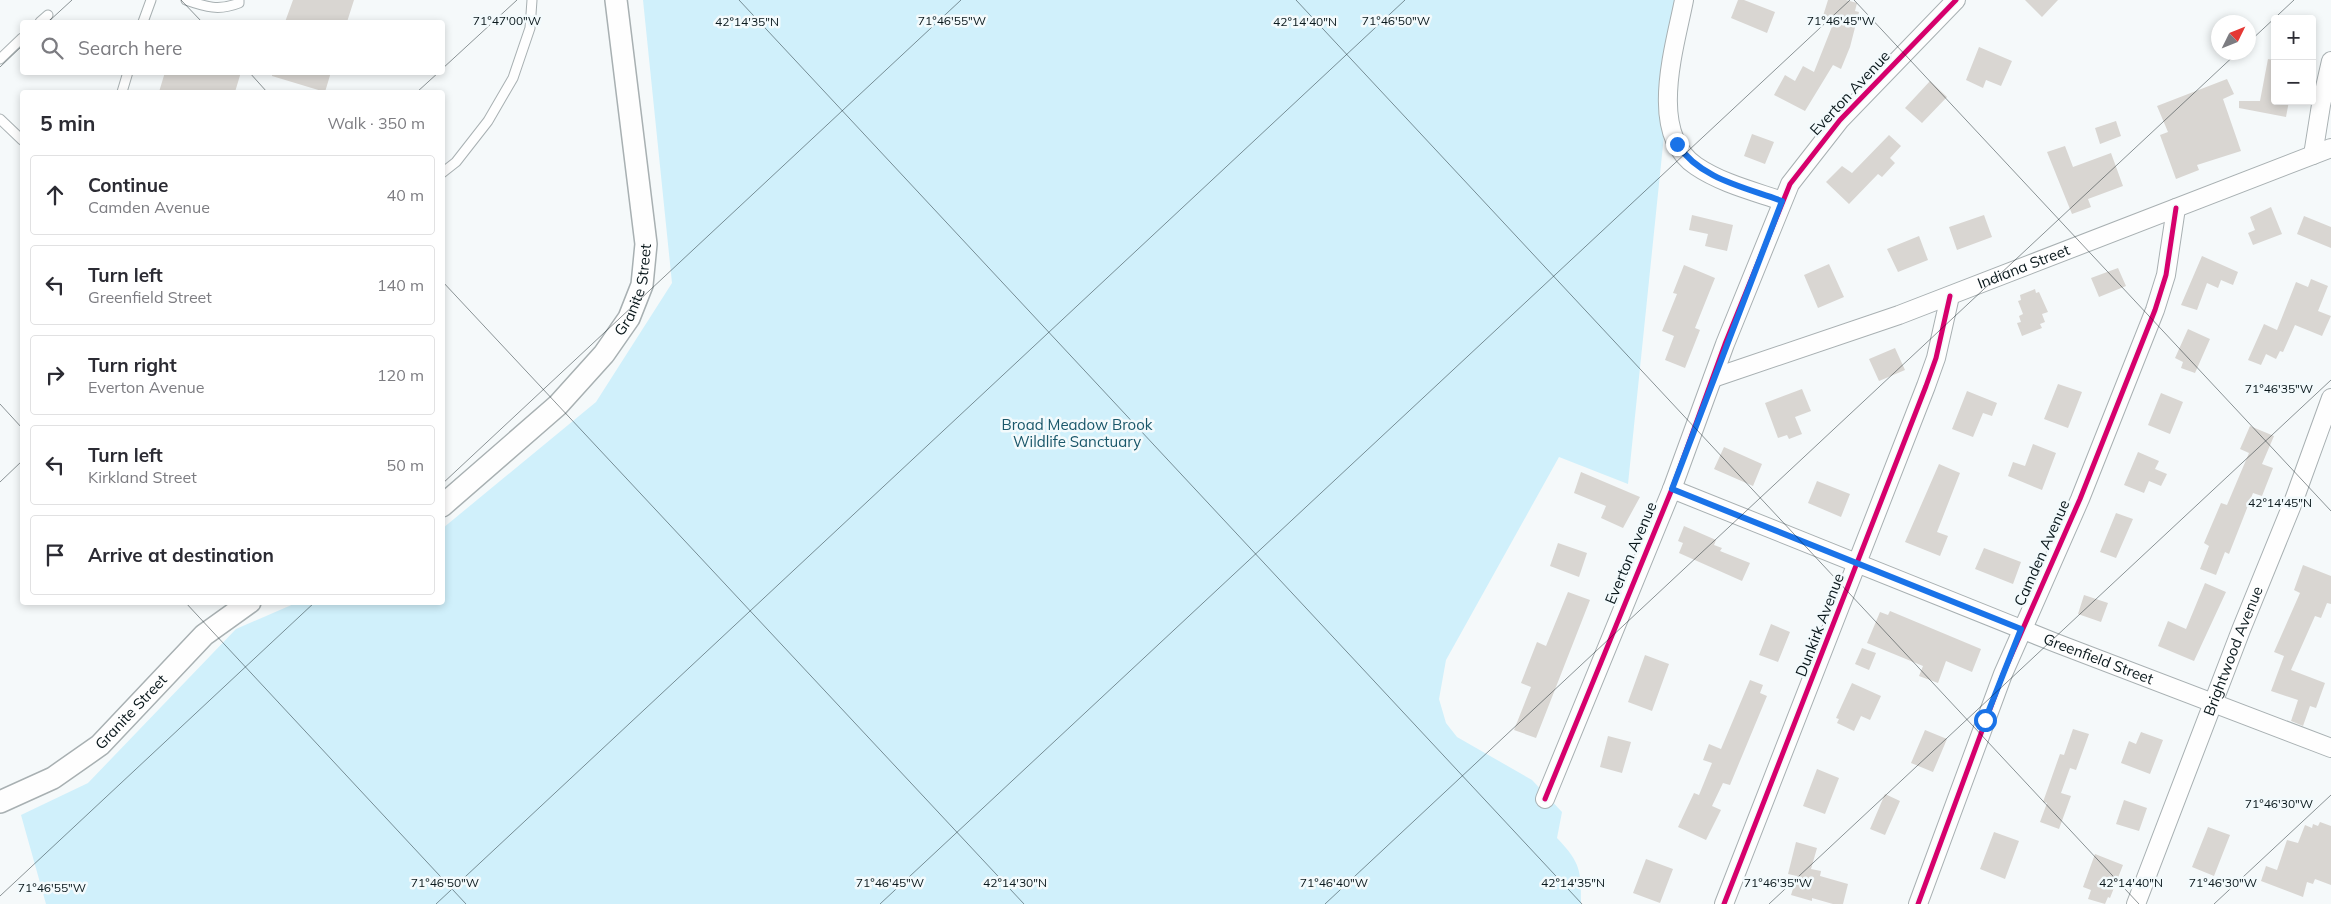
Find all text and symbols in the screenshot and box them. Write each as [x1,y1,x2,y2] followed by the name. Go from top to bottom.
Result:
[473,13,541,28] text: 71°47'00"W
[918,13,986,28] text: 71°46'55"W
[1362,13,1430,28] text: 71°46'50"W
[1807,13,1875,28] text: 71°46'45"W
[715,14,779,29] text: 42°14'35"N
[1273,14,1337,29] text: 42°14'40"N
[2211,15,2256,60] north arrow
[2271,15,2316,105] map controls
[2271,15,2316,60] button: +
[20,20,445,75] search box
[38,34,66,62] icon: search
[78,36,182,60] text: Search here
[1805,46,1894,139] street label: Everton Avenue
[2271,60,2316,105] button: −
[40,110,95,136] text: 5 min
[327,113,425,133] text: Walk · 350 m
[1666,133,1689,156] route end
[88,173,168,197] text: Continue
[41,181,69,209] icon: ahead
[387,185,424,205] text: 40 m
[88,197,210,217] text: Camden Avenue
[1975,240,2072,293] street label: Indiana Street
[610,243,655,339] street label: Granite Street
[88,263,163,287] text: Turn left
[41,271,69,299] icon: left
[377,275,424,295] text: 140 m
[88,287,212,307] text: Greenfield Street
[88,353,177,377] text: Turn right
[41,361,69,389] icon: right
[377,365,424,385] text: 120 m
[88,377,205,397] text: Everton Avenue
[2245,381,2313,396] text: 71°46'35"W
[1002,415,1153,451] park label: Broad Meadow Brook Wildlife Sanctuary
[88,443,163,467] text: Turn left
[41,451,69,479] icon: left
[387,455,424,475] text: 50 m
[88,467,197,487] text: Kirkland Street
[2248,495,2312,510] text: 42°14'45"N
[2010,497,2073,609] street label: Camden Avenue
[1600,499,1661,607] street label: Everton Avenue
[41,541,69,569] icon: arrive
[88,543,274,567] text: Arrive at destination
[1791,570,1848,679] street label: Dunkirk Avenue
[2199,583,2267,718] street label: Brightwood Avenue
[2041,629,2156,688] street label: Greenfield Street
[91,670,171,753] street label: Granite Street
[1974,709,1997,732] route start
[2245,796,2313,811] text: 71°46'30"W
[411,875,479,890] text: 71°46'50"W
[856,875,924,890] text: 71°46'45"W
[983,875,1047,890] text: 42°14'30"N
[1300,875,1368,890] text: 71°46'40"W
[1541,875,1605,890] text: 42°14'35"N
[1744,875,1812,890] text: 71°46'35"W
[2099,875,2163,890] text: 42°14'40"N
[2189,875,2257,890] text: 71°46'30"W
[18,880,86,895] text: 71°46'55"W

